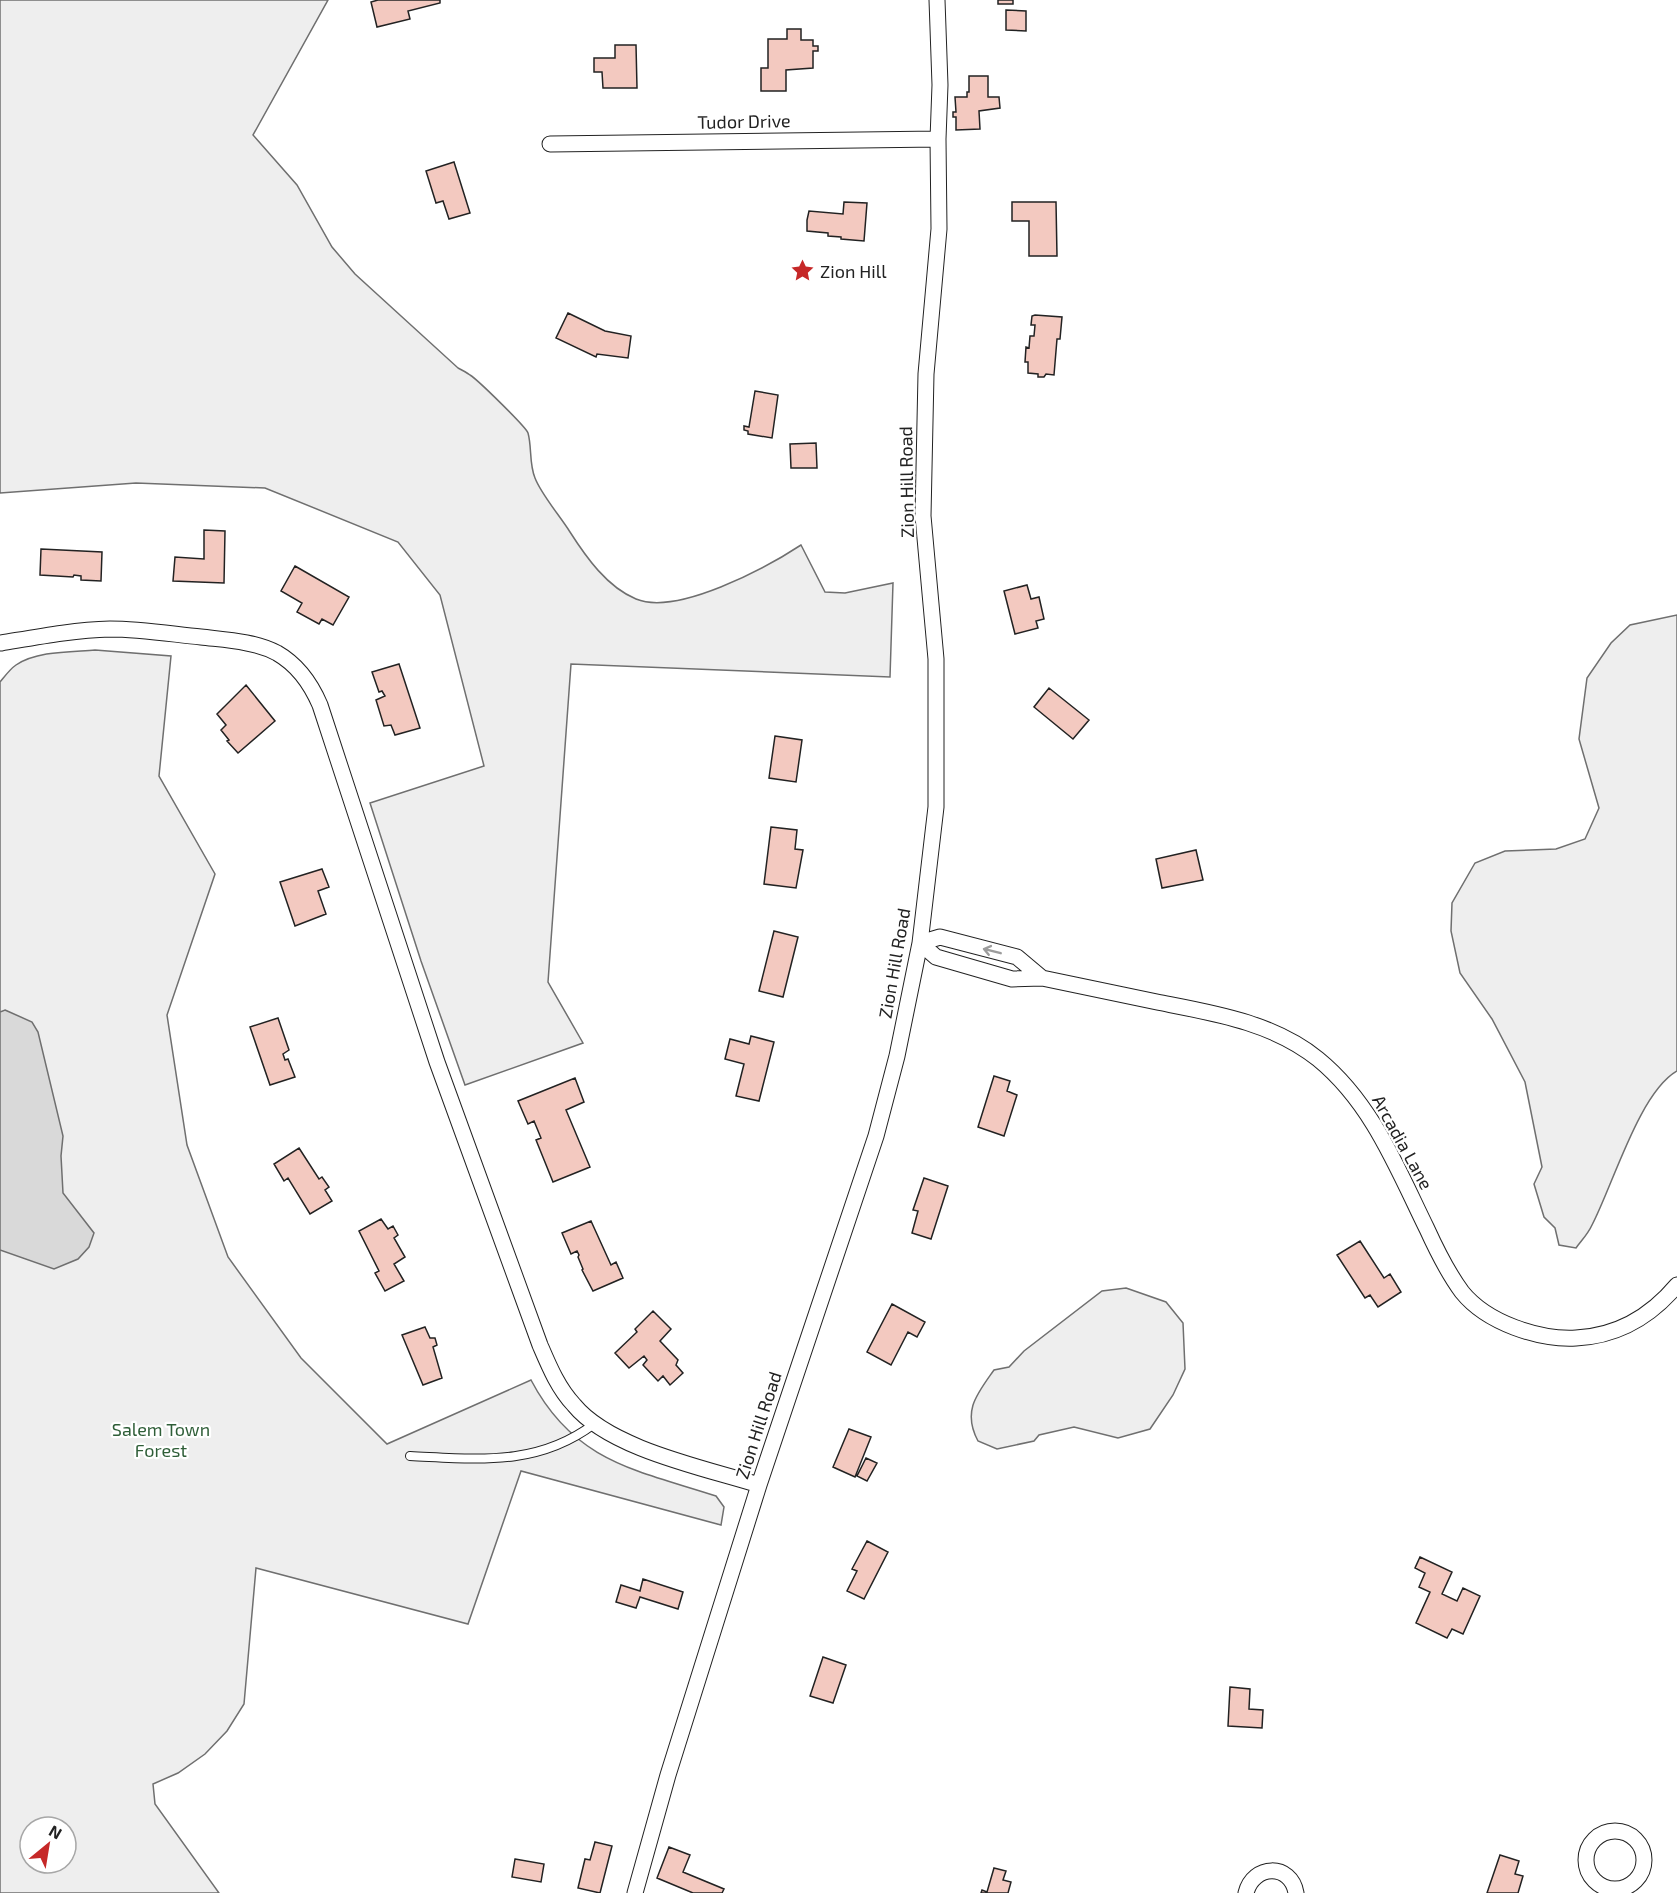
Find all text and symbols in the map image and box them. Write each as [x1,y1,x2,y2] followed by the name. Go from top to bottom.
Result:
[697,109,791,133] street label: Tudor Drive
[789,258,815,284] place icon: Zion Hill
[820,260,887,282] place label: Zion Hill
[894,426,918,538] street label: Zion Hill Road
[873,906,915,1020] street label: Zion Hill Road
[983,944,1002,956] one-way arrow
[1368,1091,1438,1193] street label: Arcadia Lane
[730,1369,786,1481] street label: Zion Hill Road
[112,1418,210,1461] park label: Salem Town Forest
[18,1815,78,1875] north arrow
[46,1820,66,1843] text: N

